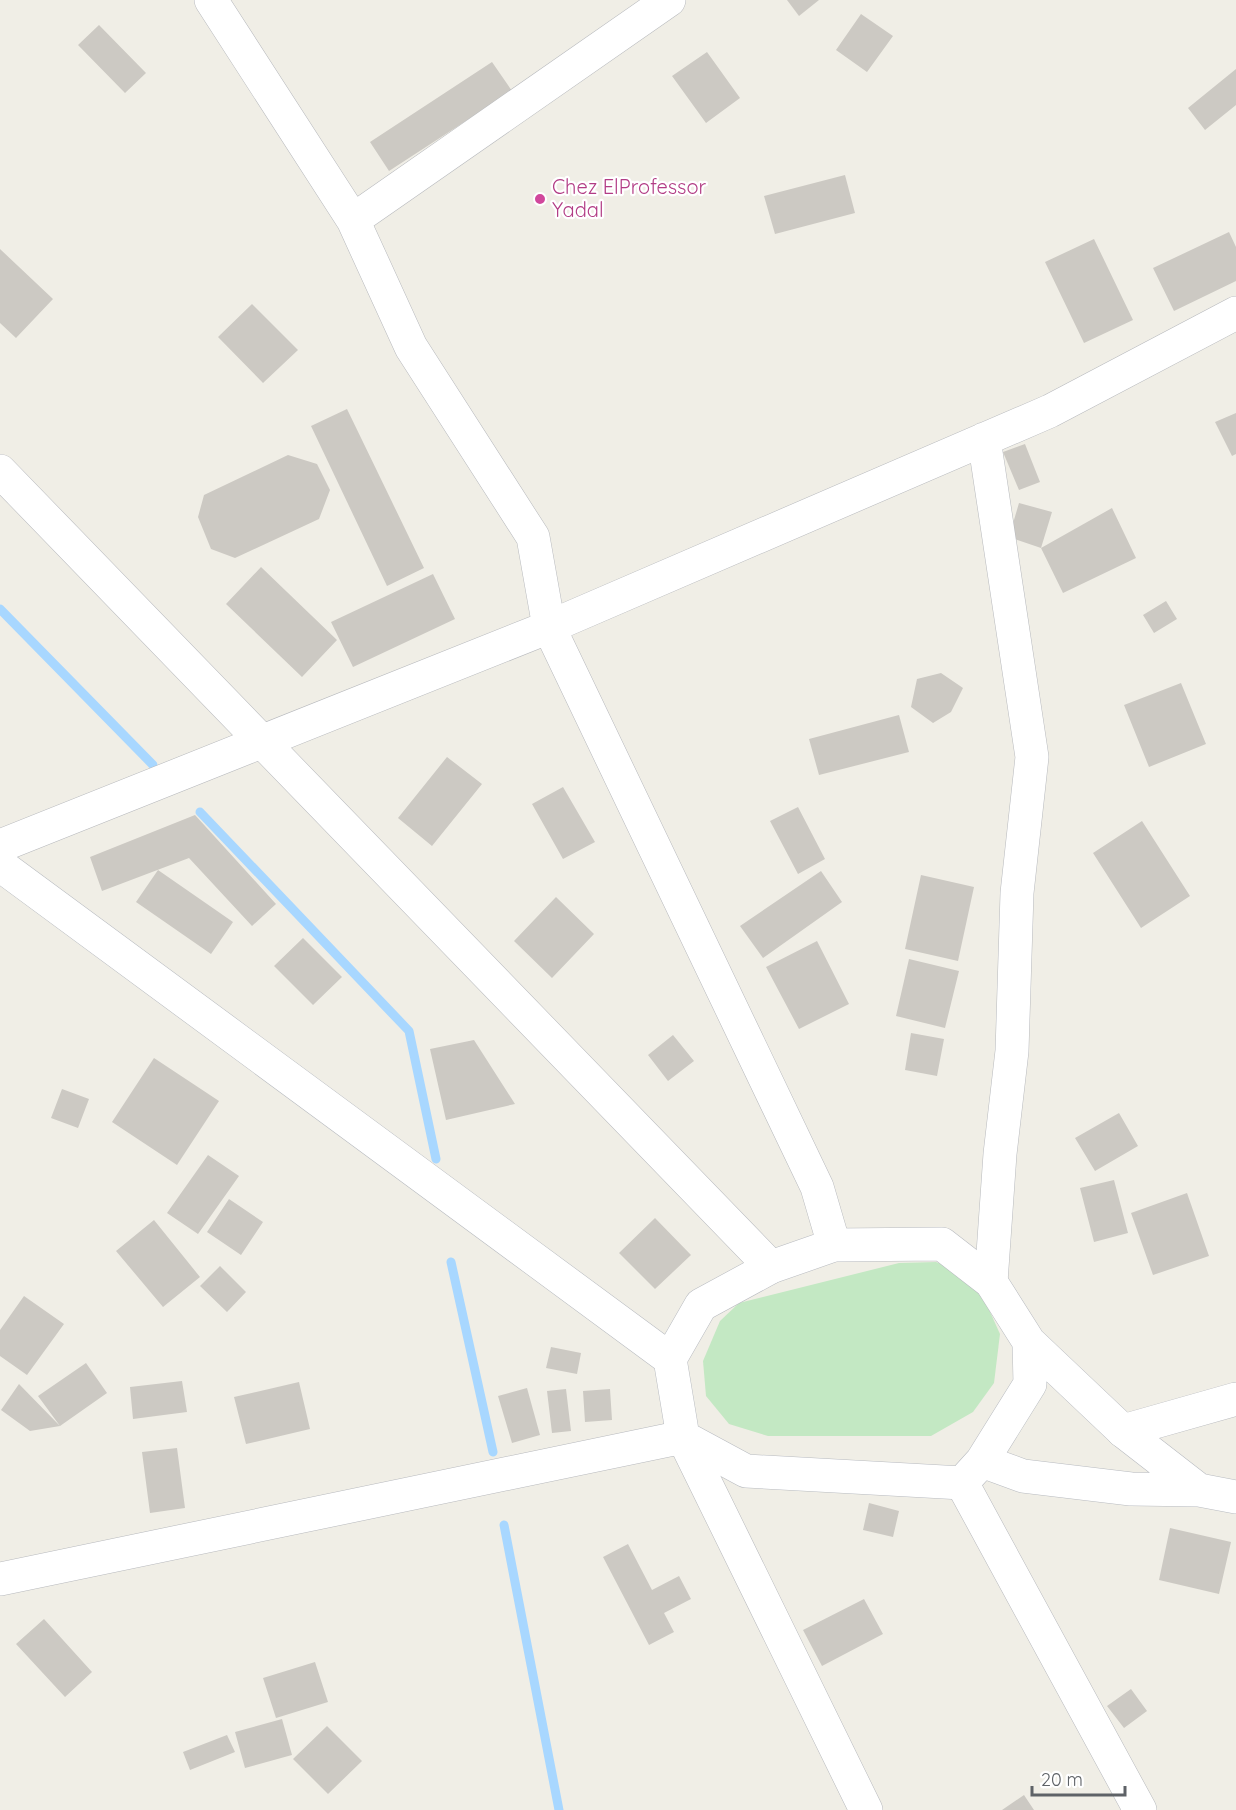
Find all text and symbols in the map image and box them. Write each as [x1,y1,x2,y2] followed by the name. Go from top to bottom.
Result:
[552,174,707,222] place label: Chez ElProfessor Yadal
[533,192,547,206] marker: Chez ElProfessor Yadal
[1032,1759,1125,1797] scale bar
[1041,1768,1083,1791] text: 20 m

